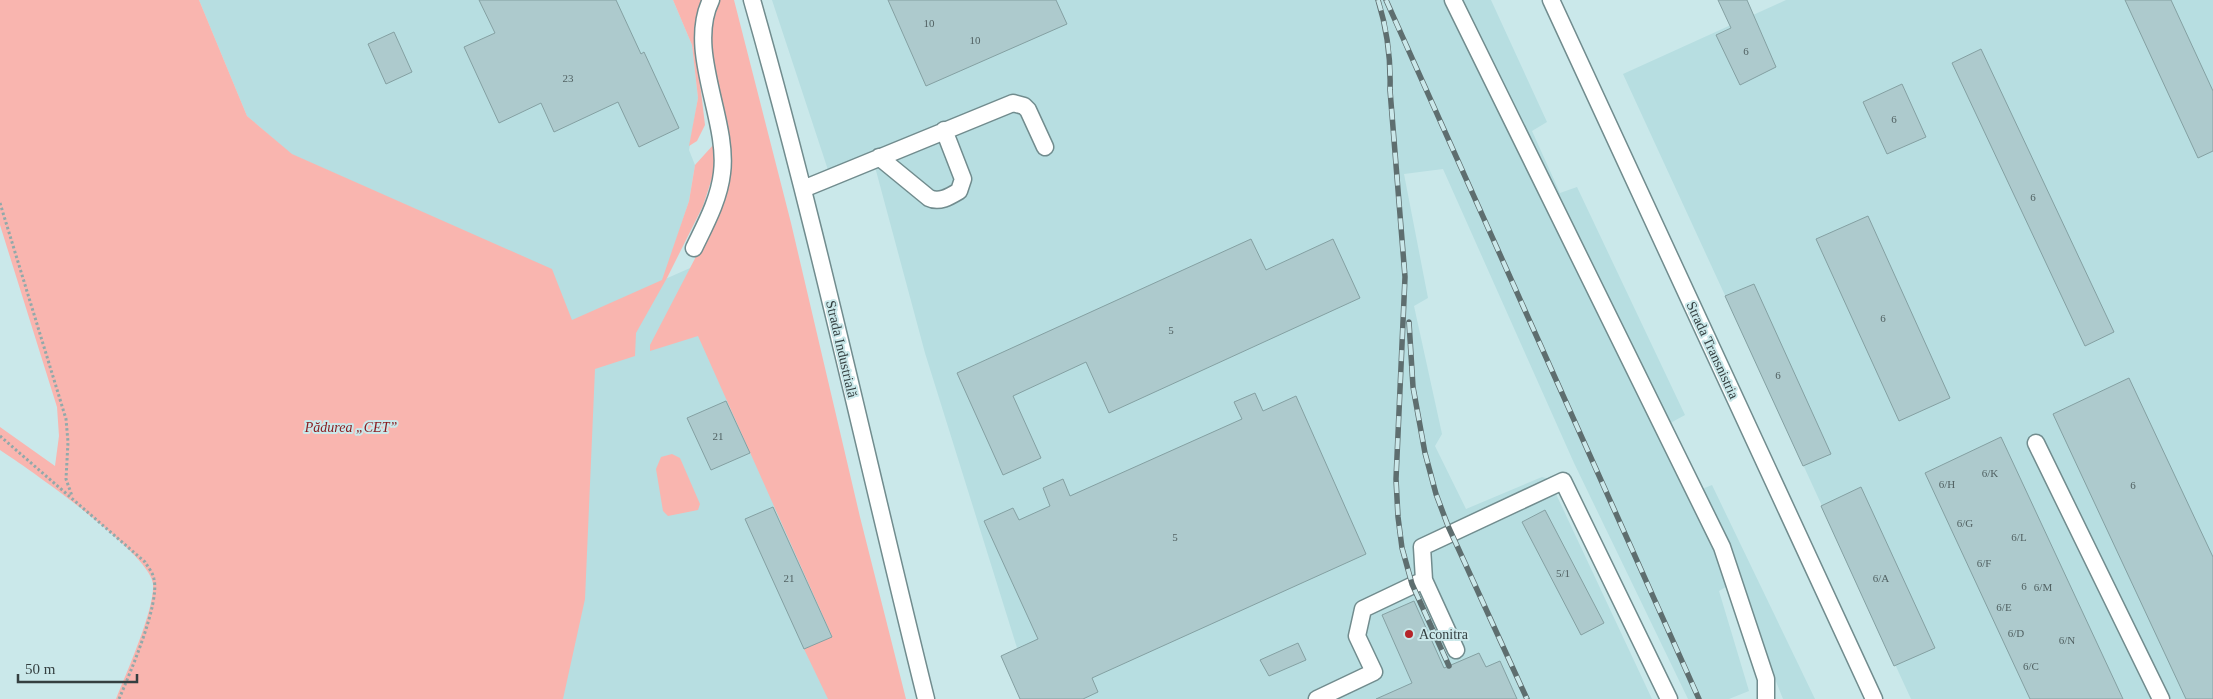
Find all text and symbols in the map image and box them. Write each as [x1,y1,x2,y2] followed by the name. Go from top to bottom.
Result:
[924,17,935,29] house number: 10
[970,34,981,46] house number: 10
[1743,45,1749,57] house number: 6
[563,72,574,84] house number: 23
[1891,113,1897,125] house number: 6
[2030,191,2036,203] house number: 6
[823,299,860,400] street label: Strada Industrială
[1683,299,1742,402] street label: Strada Transnistria
[1880,312,1886,324] house number: 6
[1168,324,1174,336] house number: 5
[1775,369,1781,381] house number: 6
[304,420,397,435] park label: Pădurea „CET”
[713,430,724,442] house number: 21
[1982,467,1998,479] house number: 6/K
[1939,478,1955,490] house number: 6/H
[2130,479,2136,491] house number: 6
[1957,517,1973,529] house number: 6/G
[1172,531,1178,543] house number: 5
[2011,531,2027,543] house number: 6/L
[1977,557,1991,569] house number: 6/F
[1556,567,1570,579] house number: 5/1
[784,572,795,584] house number: 21
[1873,572,1889,584] house number: 6/A
[2021,580,2027,592] house number: 6
[2034,581,2052,593] house number: 6/M
[1996,601,2012,613] house number: 6/E
[1419,627,1469,642] place label: Aconitra
[2008,627,2024,639] house number: 6/D
[1403,628,1415,640] marker: Aconitra
[2059,634,2075,646] house number: 6/N
[18,652,136,684] scale bar
[2023,660,2039,672] house number: 6/C
[25,661,56,677] text: 50 m

